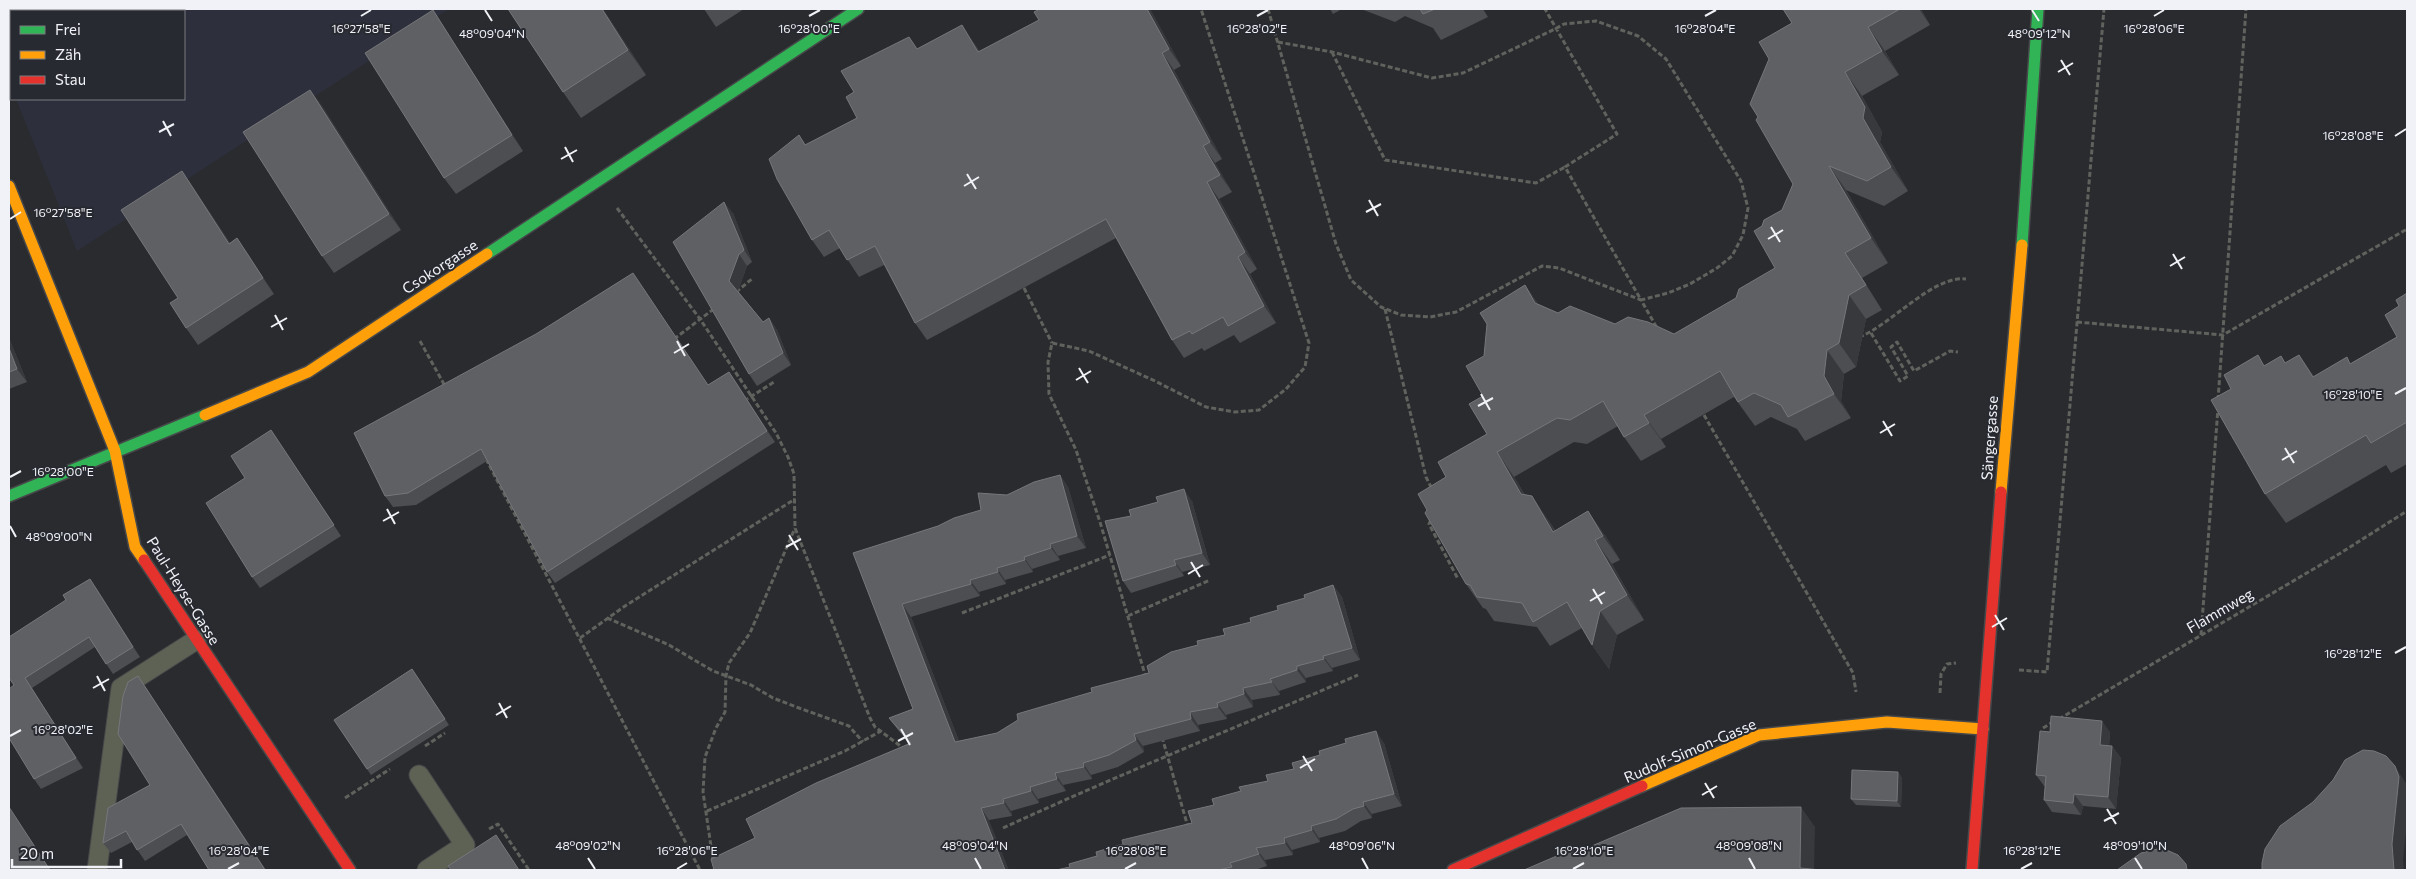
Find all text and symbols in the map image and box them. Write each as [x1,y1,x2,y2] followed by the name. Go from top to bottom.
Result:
[10,10,185,100] legend
[55,20,81,38] text: Frei
[331,21,391,35] text: 16°27'58"E
[778,21,840,35] text: 16°28'00"E
[1227,21,1287,35] text: 16°28'02"E
[1675,21,1735,35] text: 16°28'04"E
[2123,21,2185,35] text: 16°28'06"E
[459,26,525,40] text: 48°09'04"N
[2008,26,2070,40] text: 48°09'12"N
[55,45,81,63] text: Zäh
[55,70,86,88] text: Stau
[2322,128,2384,142] text: 16°28'08"E
[33,205,93,219] text: 16°27'58"E
[398,235,481,297] street label: Csokorgasse
[2324,387,2382,401] text: 16°28'10"E
[1977,395,2001,481] street label: Sängergasse
[32,464,94,478] text: 16°28'00"E
[26,529,92,543] text: 48°09'00"N
[143,533,224,648] street label: Paul-Heyse-Gasse
[2183,584,2256,636] street label: Flammweg
[2324,646,2382,660] text: 16°28'12"E
[1621,714,1758,786] street label: Rudolf-Simon-Gasse
[33,722,93,736] text: 16°28'02"E
[12,836,121,868] scale bar
[555,838,621,852] text: 48°09'02"N
[942,838,1008,852] text: 48°09'04"N
[1329,838,1395,852] text: 48°09'06"N
[1716,838,1782,852] text: 48°09'08"N
[2103,838,2167,852] text: 48°09'10"N
[209,843,269,857] text: 16°28'04"E
[656,843,718,857] text: 16°28'06"E
[1105,843,1167,857] text: 16°28'08"E
[1555,843,1613,857] text: 16°28'10"E
[2003,843,2061,857] text: 16°28'12"E
[20,844,54,862] text: 20 m

